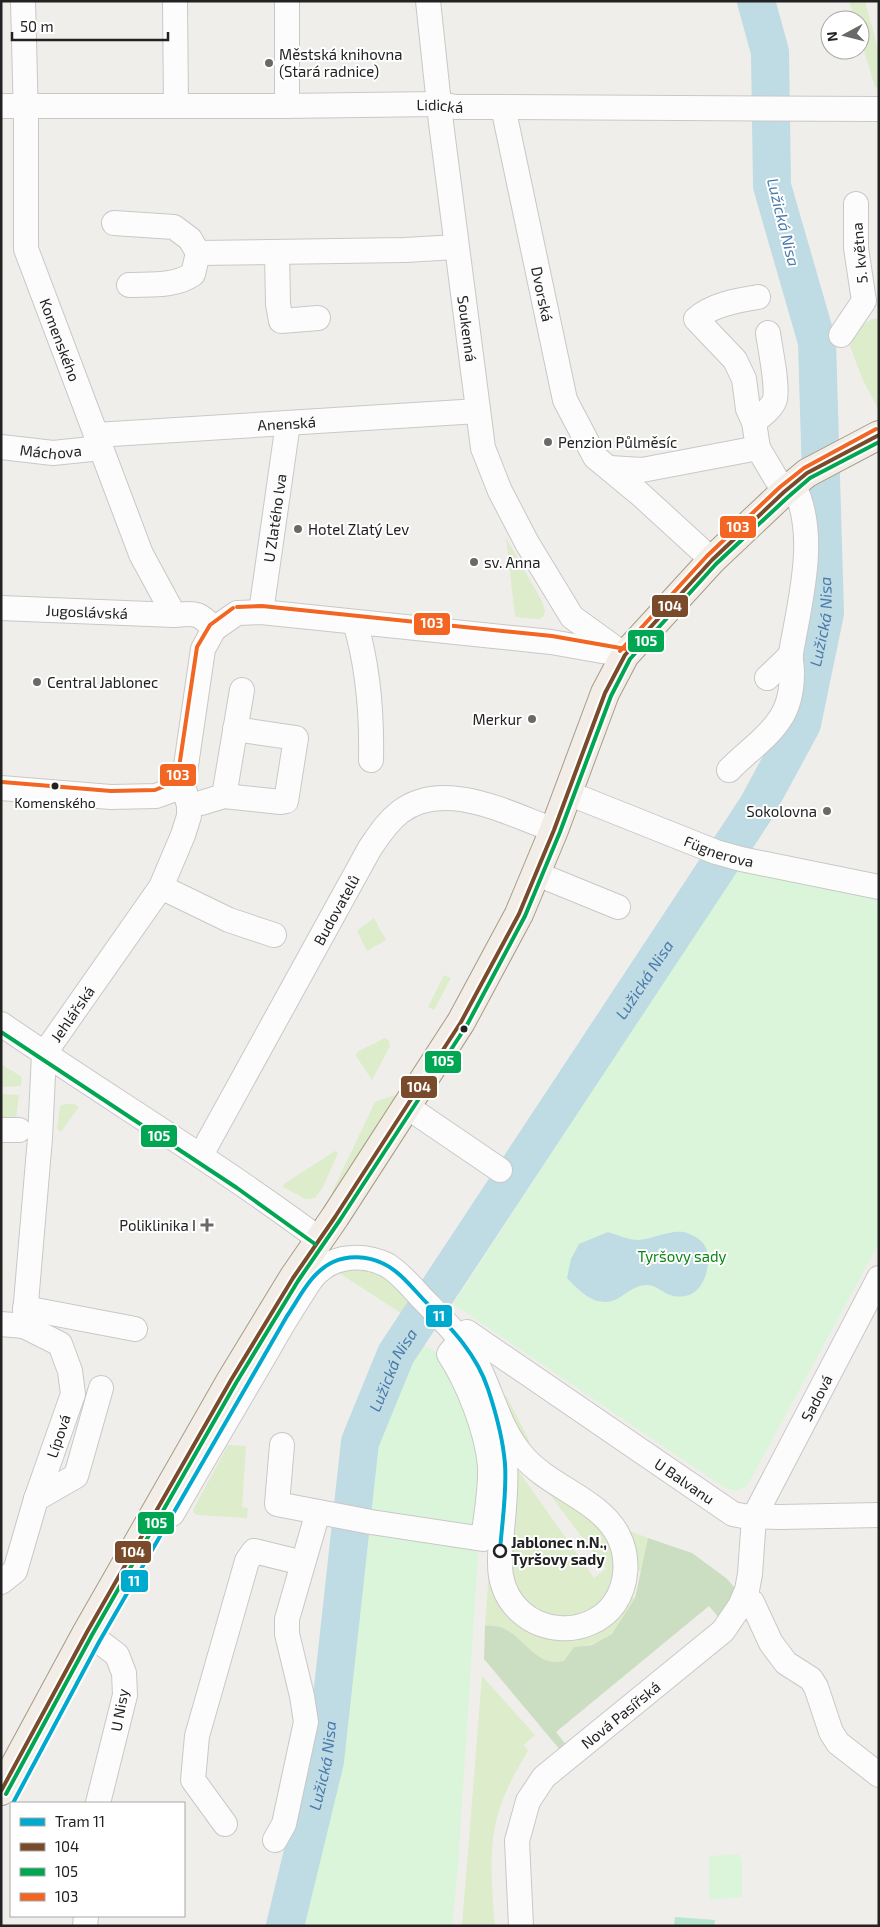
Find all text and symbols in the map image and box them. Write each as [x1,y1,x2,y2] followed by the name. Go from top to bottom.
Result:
[12,10,169,42] scale bar
[820,10,870,60] north arrow
[20,17,54,35] text: 50 m
[823,31,841,43] text: N
[279,45,403,80] place label: Městská knihovna (Stará radnice)
[263,57,275,69] marker: Městská knihovna (Stará radnice)
[416,95,463,116] street label: Lidická
[764,176,804,268] water label: Lužická Nisa
[847,222,871,284] street label: 5. května
[528,265,557,323] street label: Dvorská
[454,294,481,363] street label: Soukenná
[36,296,84,384] street label: Komenského
[257,412,316,434] street label: Anenská
[558,433,677,451] place label: Penzion Půlměsíc
[542,436,554,448] marker: Penzion Půlměsíc
[19,440,82,462] street label: Máchova
[259,473,290,563] street label: U Zlatého lva
[719,515,757,539] line badge: 103
[727,518,749,535] text: 103
[308,520,409,538] place label: Hotel Zlatý Lev
[292,523,304,535] marker: Hotel Zlatý Lev
[484,553,540,571] place label: sv. Anna
[468,556,480,568] marker: sv. Anna
[805,576,834,668] water label: Lužická Nisa
[651,594,689,618] line badge: 104
[658,597,682,614] text: 104
[45,601,128,622] street label: Jugoslávská
[413,612,451,636] line badge: 103
[421,614,443,631] text: 103
[627,629,665,653] line badge: 105
[635,632,658,649] text: 105
[47,673,158,691] place label: Central Jablonec
[31,676,43,688] marker: Central Jablonec
[473,710,522,728] place label: Merkur
[526,713,538,725] marker: Merkur
[159,763,197,787] line badge: 103
[167,766,189,783] text: 103
[50,781,60,791] marker: Komenského
[14,794,96,811] place label: Komenského
[746,802,817,820] place label: Sokolovna
[821,805,833,817] marker: Sokolovna
[682,831,755,870] street label: Fügnerova
[309,871,363,948] street label: Budovatelů
[611,936,676,1022] water label: Lužická Nisa
[46,982,98,1045] street label: Jehlářská
[459,1024,469,1034] unlabelled marker
[424,1050,462,1074] line badge: 105
[432,1052,455,1069] text: 105
[400,1075,438,1099] line badge: 104
[407,1078,431,1095] text: 104
[140,1124,178,1148] line badge: 105
[148,1127,171,1144] text: 105
[119,1216,196,1234] place label: Poliklinika I
[200,1218,214,1232] marker: Poliklinika I
[638,1247,727,1265] park label: Tyršovy sady
[425,1304,453,1328] line badge: 11
[433,1307,445,1324] text: 11
[364,1324,420,1414] water label: Lužická Nisa
[797,1372,836,1424] street label: Sadová
[42,1412,74,1460] street label: Lípová
[651,1454,718,1508] street label: U Balvanu
[137,1511,175,1535] line badge: 105
[145,1514,168,1531] text: 105
[511,1533,607,1569] place label: Jablonec n.N., Tyršovy sady
[114,1540,152,1564] line badge: 104
[121,1543,145,1560] text: 104
[493,1544,507,1558] marker: Jablonec n.N., Tyršovy sady
[120,1569,149,1593] line badge: 11
[128,1572,140,1589] text: 11
[577,1677,663,1752] street label: Nová Pasířská
[106,1687,132,1733] street label: U Nisy
[304,1720,339,1812] water label: Lužická Nisa
[10,1802,185,1917] legend
[55,1812,105,1830] text: Tram 11
[55,1837,79,1855] text: 104
[55,1862,78,1880] text: 105
[55,1887,78,1905] text: 103

